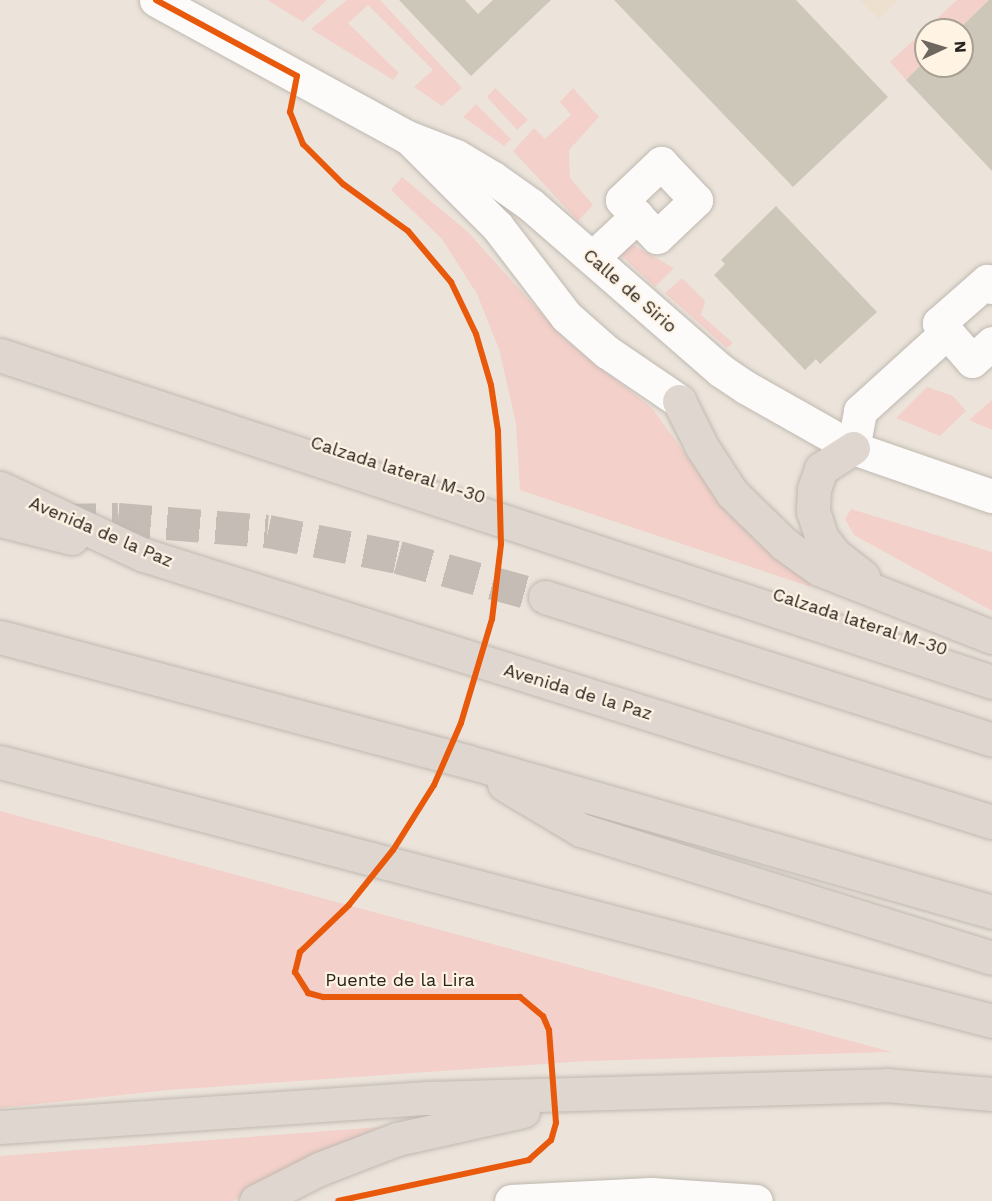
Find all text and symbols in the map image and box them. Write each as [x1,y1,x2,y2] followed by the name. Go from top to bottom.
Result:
[914,18,974,78] north arrow
[951,40,970,53] text: N
[579,244,681,338] street label: Calle de Sirio
[307,431,489,509] street label: Calzada lateral M-30
[25,492,177,572] street label: Avenida de la Paz
[769,583,951,661] street label: Calzada lateral M-30
[501,659,655,725] street label: Avenida de la Paz
[325,969,475,991] street label: Puente de la Lira

